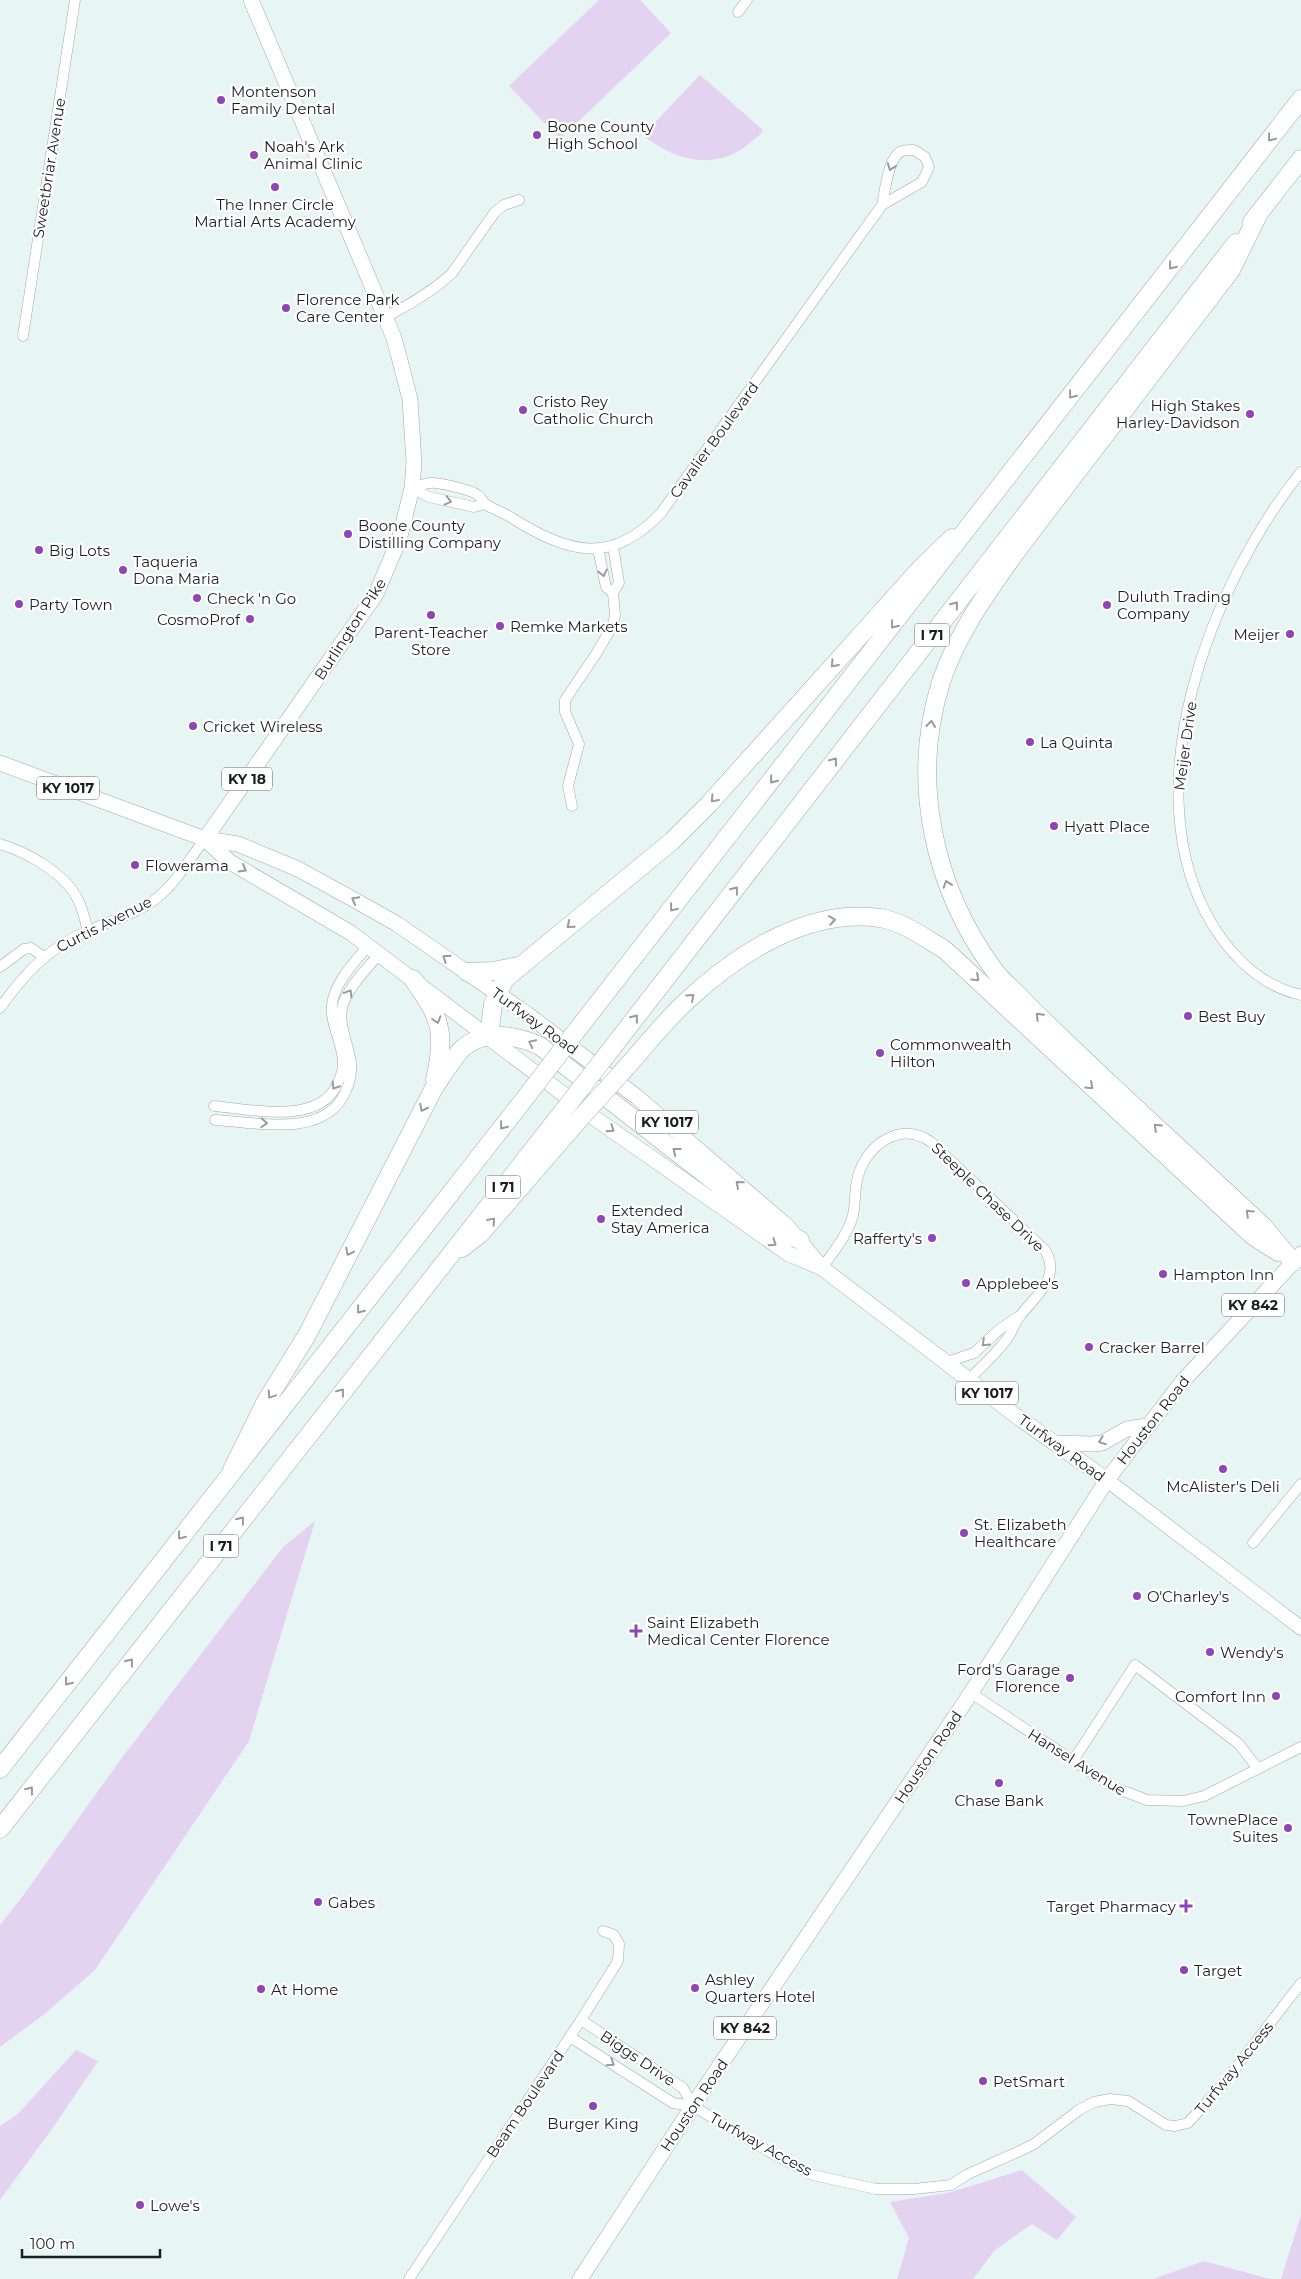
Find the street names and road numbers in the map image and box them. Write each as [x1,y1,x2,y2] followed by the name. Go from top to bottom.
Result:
[29,97,69,239] street label: Sweetbriar Avenue
[665,378,763,502] street label: Cavalier Boulevard
[310,575,390,683] street label: Burlington Pike
[914,624,950,646] road number: I 71
[1169,700,1201,792] street label: Meijer Drive
[222,768,272,791] road number: KY 18
[37,776,99,800] road number: KY 1017
[53,892,155,956] street label: Curtis Avenue
[488,983,582,1059] street label: Turfway Road
[636,1110,698,1134] road number: KY 1017
[928,1138,1048,1256] street label: Steeple Chase Drive
[486,1176,520,1198] road number: I 71
[1222,1294,1284,1316] road number: KY 842
[1112,1372,1194,1468] street label: Houston Road
[956,1382,1018,1405] road number: KY 1017
[1015,1410,1109,1486] street label: Turfway Road
[204,1534,238,1558] road number: I 71
[890,1707,966,1807] street label: Houston Road
[1024,1724,1130,1800] street label: Hansel Avenue
[714,2016,776,2040] road number: KY 842
[1191,2018,1277,2118] street label: Turfway Access
[597,2026,679,2090] street label: Biggs Drive
[482,2047,568,2161] street label: Beam Boulevard
[656,2055,732,2155] street label: Houston Road
[706,2108,816,2180] street label: Turfway Access

